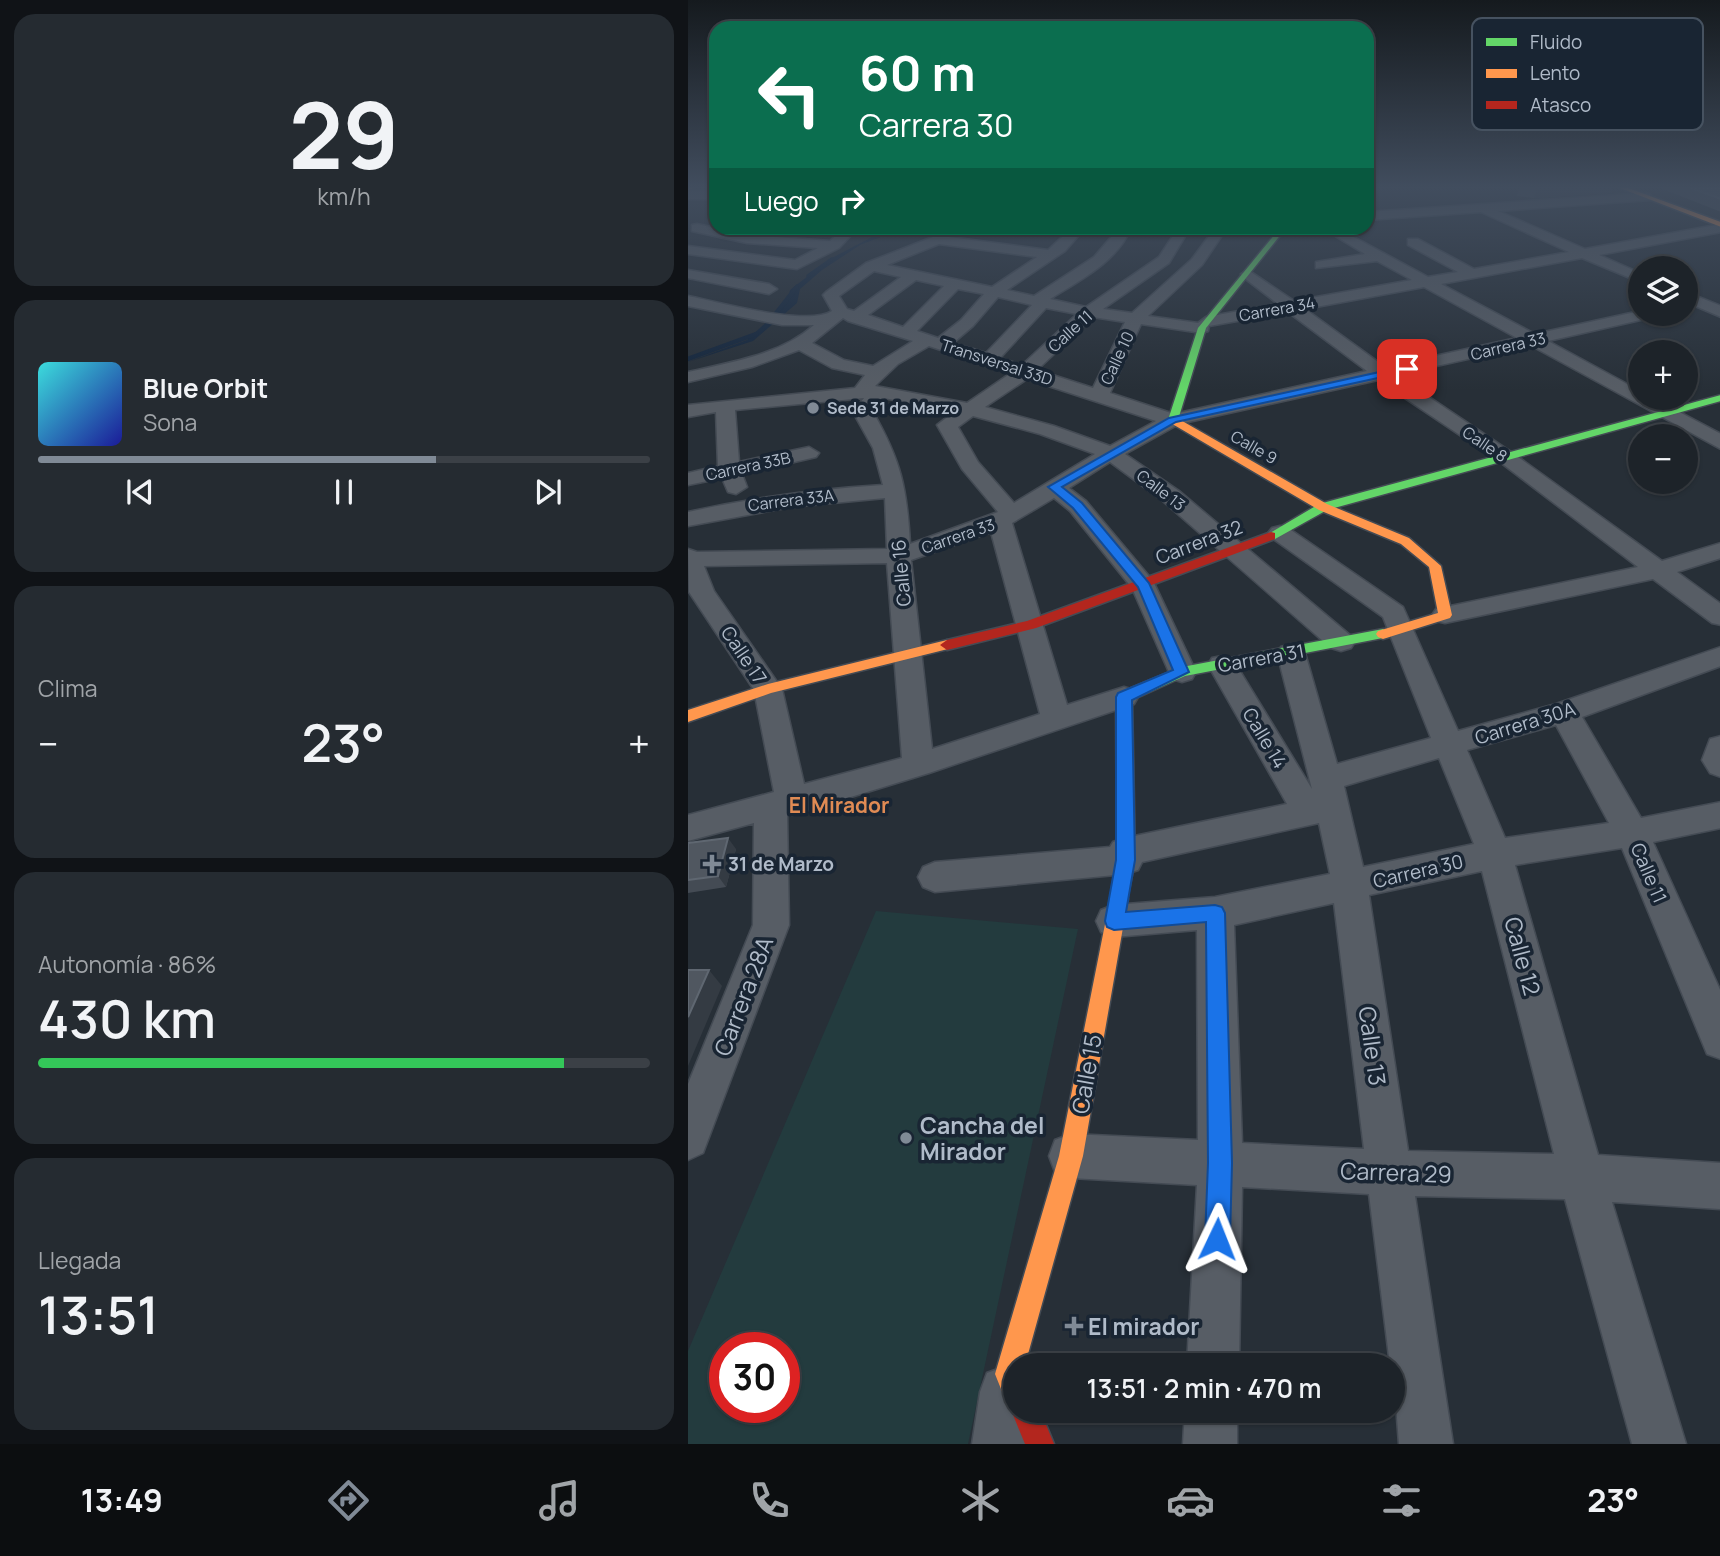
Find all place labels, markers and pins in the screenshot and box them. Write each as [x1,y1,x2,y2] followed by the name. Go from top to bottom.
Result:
[1377,339,1437,399] pin
[827,397,959,419] place label: Sede 31 de Marzo
[805,400,821,416] marker: Sede 31 de Marzo
[728,851,834,877] place label: 31 de Marzo
[702,854,722,874] marker: 31 de Marzo
[920,1109,1044,1167] place label: Cancha del Mirador
[898,1130,914,1146] marker: Cancha del Mirador
[1088,1310,1199,1342] place label: El mirador
[1066,1318,1082,1334] marker: El mirador

